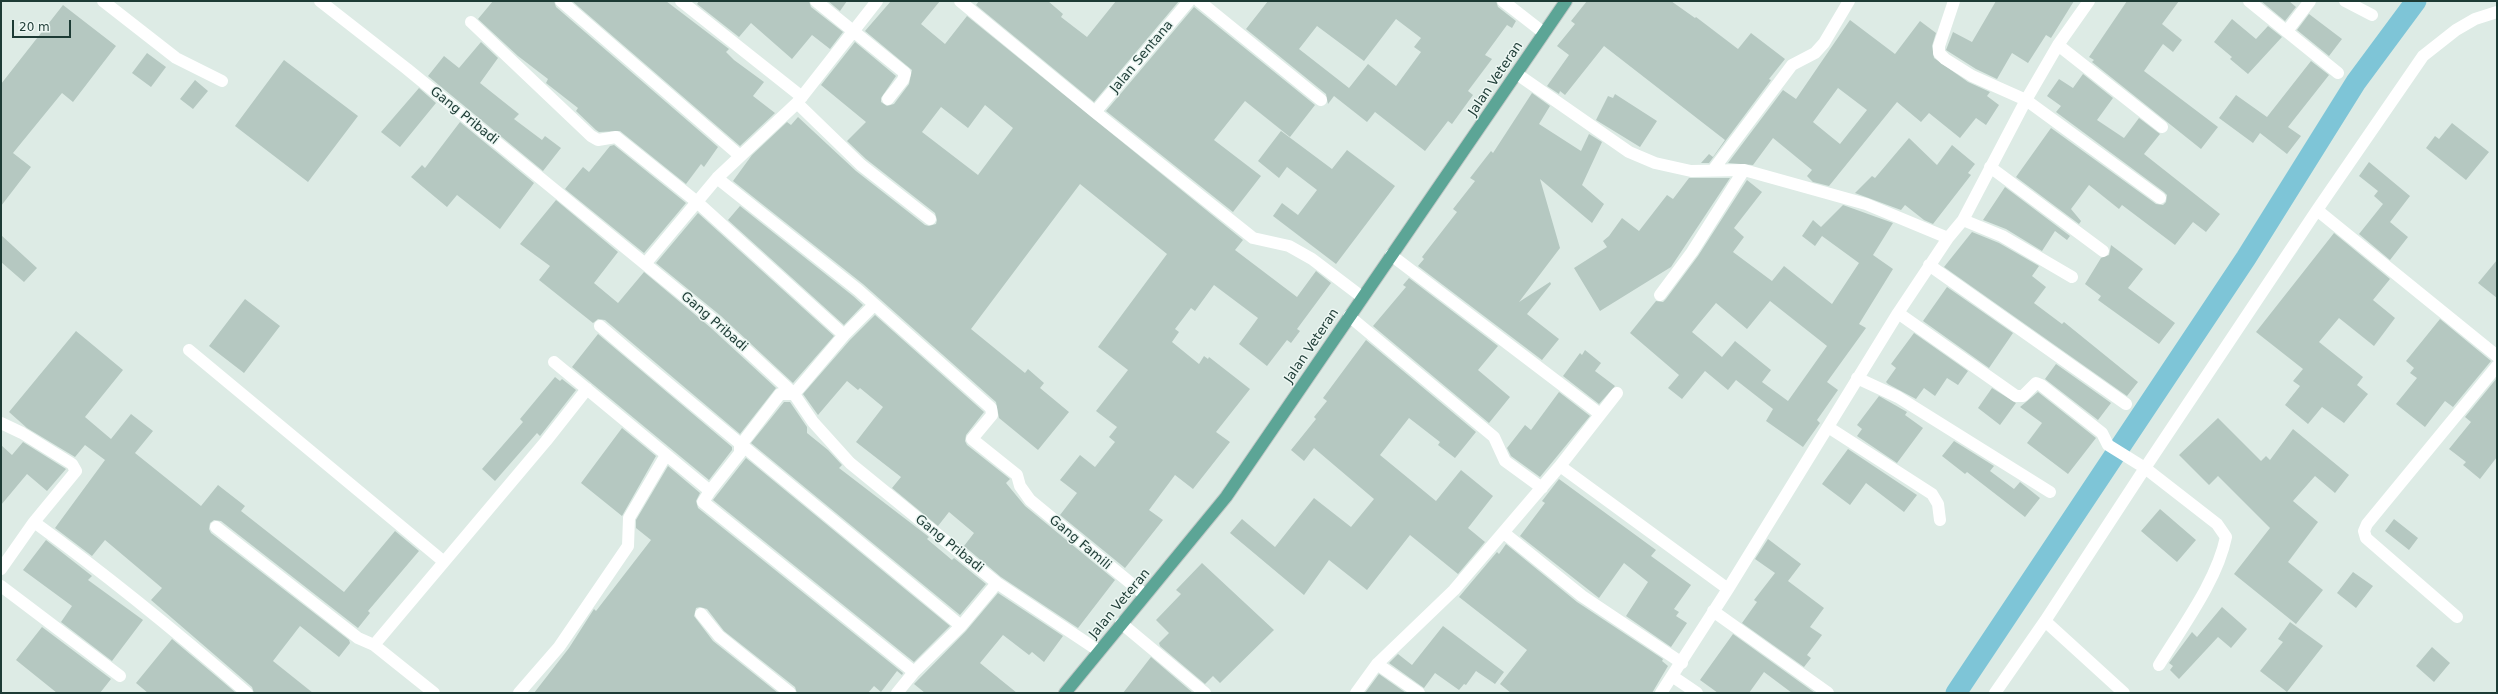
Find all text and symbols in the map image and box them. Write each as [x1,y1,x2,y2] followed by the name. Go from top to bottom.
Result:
[14,12,73,38] scale bar
[1107,18,1177,96] street label: Jalan Sentana
[19,20,50,34] text: 20 m
[1465,39,1527,119] street label: Jalan Veteran
[427,84,501,148] street label: Gang Pribadi
[677,289,751,355] street label: Gang Pribadi
[1281,306,1343,386] street label: Jalan Veteran
[912,512,986,576] street label: Gang Pribadi
[1046,512,1114,574] street label: Gang Famili
[1086,566,1154,642] street label: Jalan Veteran

